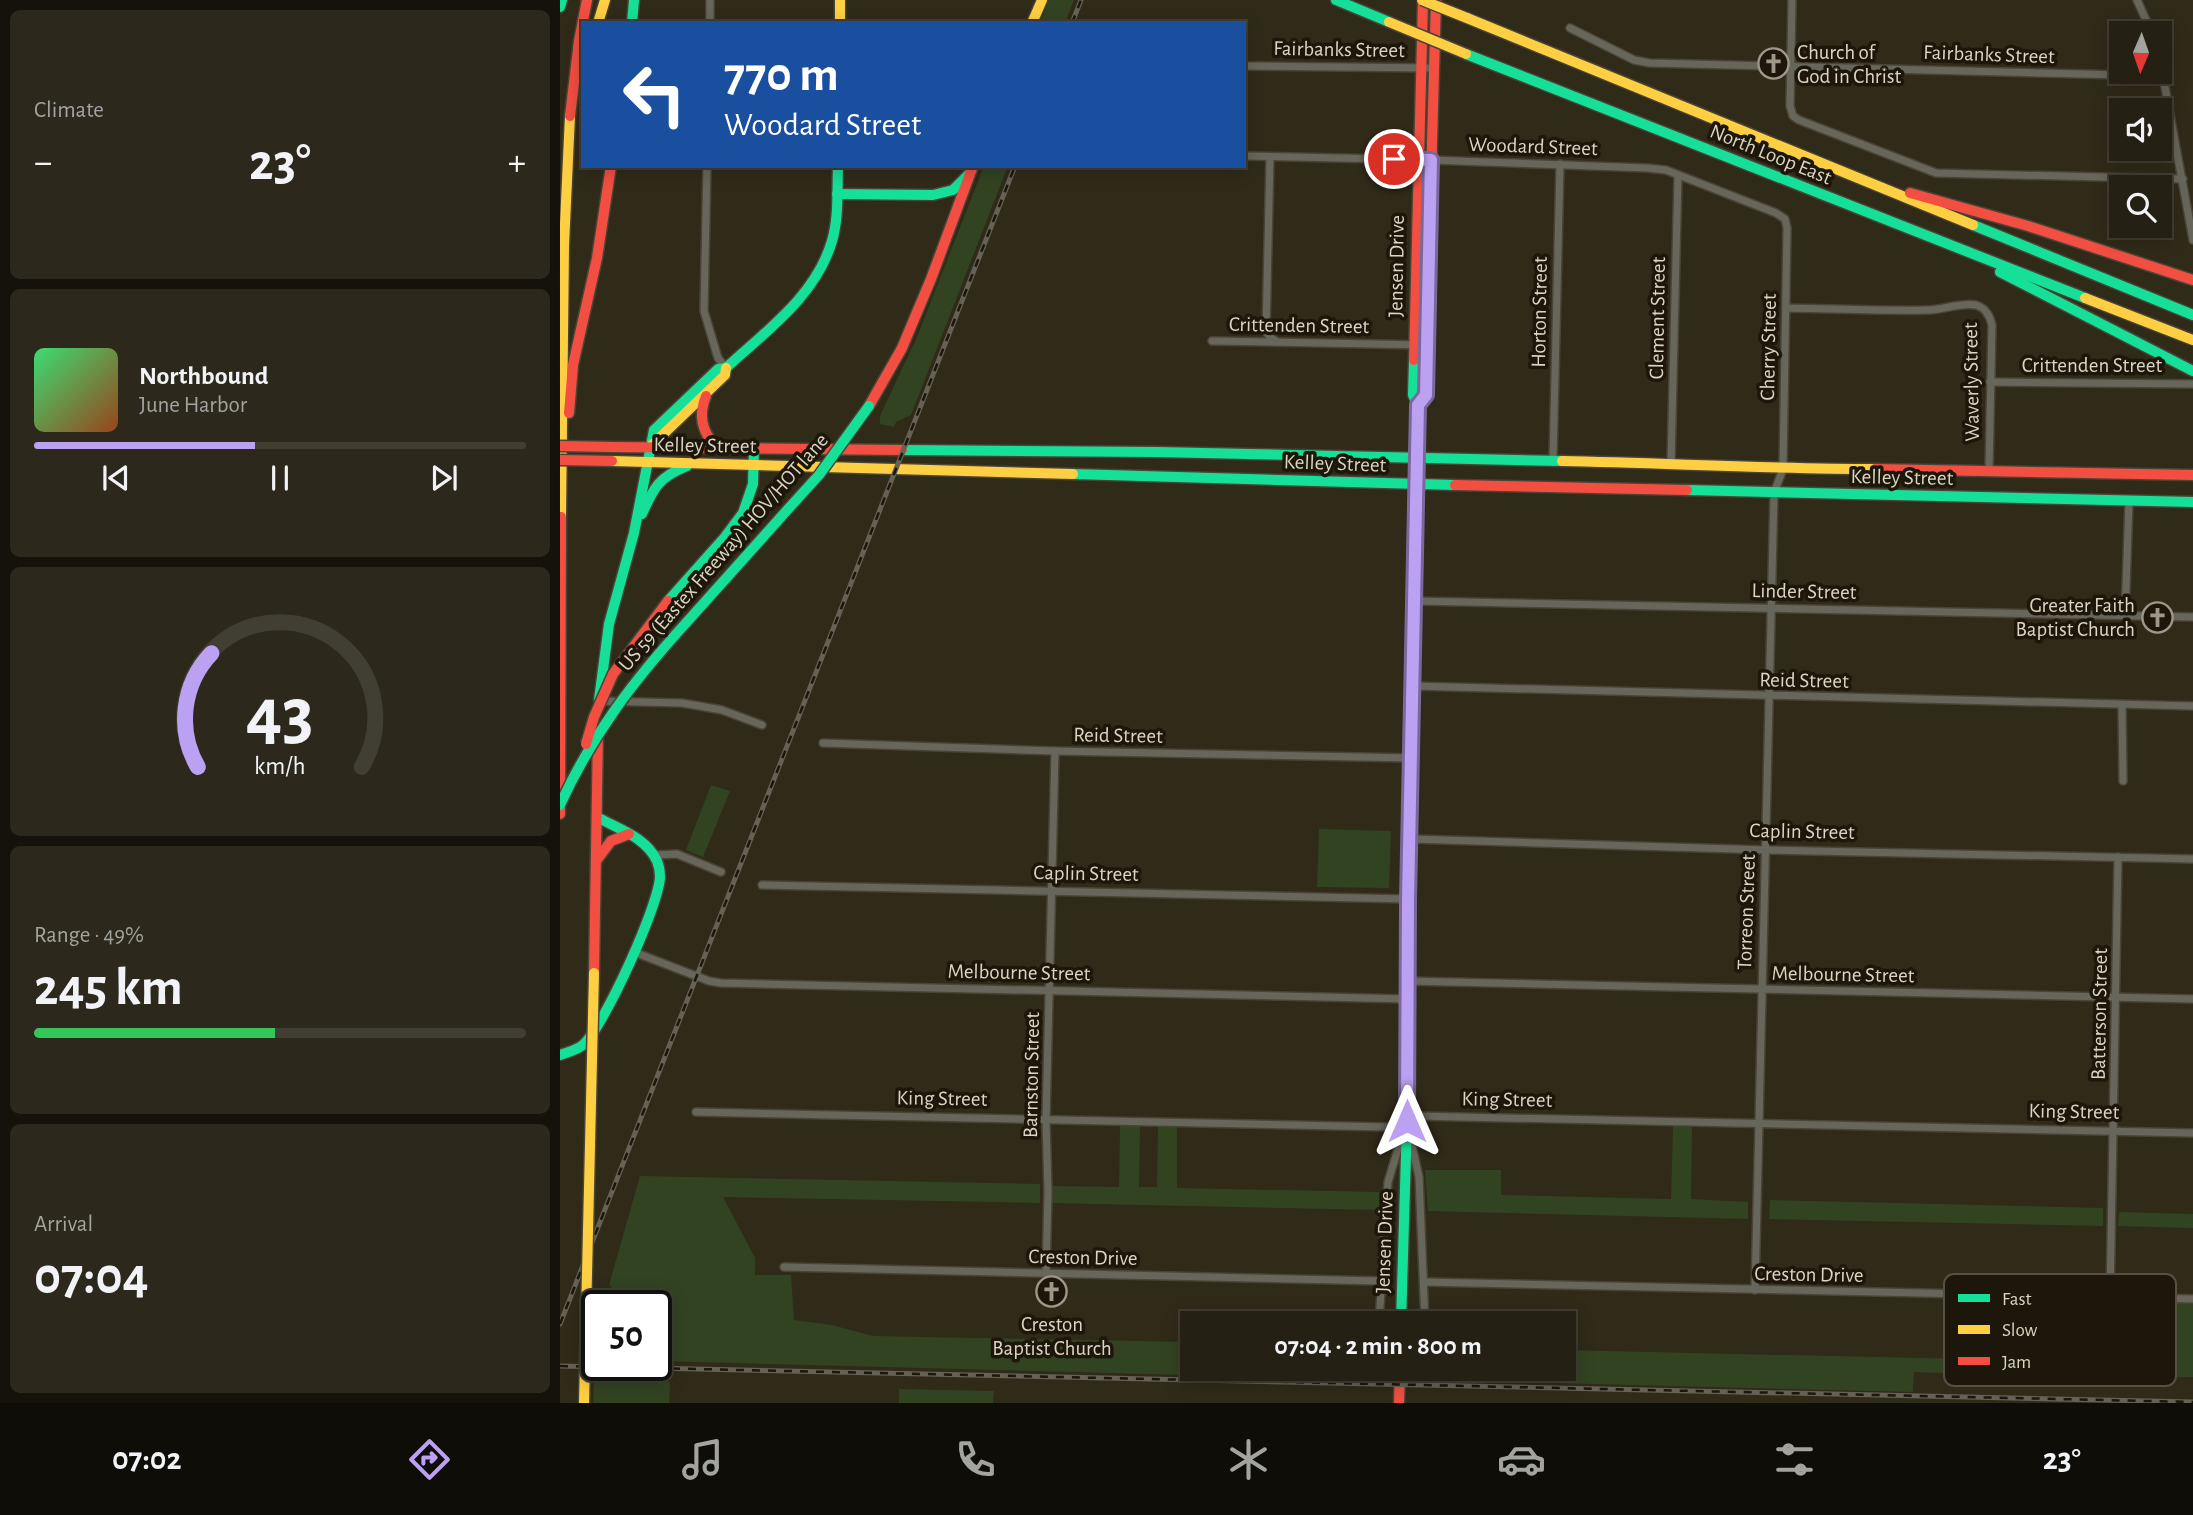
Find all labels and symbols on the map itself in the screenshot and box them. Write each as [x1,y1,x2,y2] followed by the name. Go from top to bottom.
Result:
[2109,21,2172,84] north arrow
[1273,38,1405,61] street label: Fairbanks Street
[1797,42,1901,87] place label: Church of God in Christ
[1923,42,2055,67] street label: Fairbanks Street
[1757,47,1791,81] church icon: Church of God in Christ
[1707,121,1835,188] street label: North Loop East
[1364,129,1424,189] pin
[1468,134,1598,159] street label: Woodard Street
[1385,215,1408,317] street label: Jensen Drive
[1528,256,1551,368] street label: Horton Street
[1646,256,1669,380] street label: Clement Street
[1757,293,1780,401] street label: Cherry Street
[1229,314,1370,337] street label: Crittenden Street
[1960,322,1983,442] street label: Waverly Street
[2022,355,2162,376] street label: Crittenden Street
[615,429,832,675] street label: US 59 (Eastex Freeway) HOV/HOT lane
[654,434,757,457] street label: Kelley Street
[1283,451,1387,476] street label: Kelley Street
[1851,466,1954,489] street label: Kelley Street
[1751,580,1857,603] street label: Linder Street
[2016,595,2135,640] place label: Greater Faith Baptist Church
[2141,600,2175,634] church icon: Greater Faith Baptist Church
[1759,669,1849,692] street label: Reid Street
[1073,724,1163,747] street label: Reid Street
[1749,820,1855,843] street label: Caplin Street
[1734,853,1759,970] street label: Torreon Street
[1033,862,1139,885] street label: Caplin Street
[2088,947,2111,1080] street label: Batterson Street
[947,961,1091,984] street label: Melbourne Street
[1771,963,1915,986] street label: Melbourne Street
[1020,1011,1043,1138] street label: Barnston Street
[1370,1084,1444,1158] position arrow
[897,1087,988,1110] street label: King Street
[1462,1088,1553,1111] street label: King Street
[2029,1100,2120,1123] street label: King Street
[1372,1191,1397,1293] street label: Jensen Drive
[1028,1246,1138,1269] street label: Creston Drive
[1754,1263,1864,1286] street label: Creston Drive
[1944,1274,2176,1386] legend
[1035,1275,1069,1309] church icon: Creston Baptist Church
[581,1290,672,1381] speed limit sign: 50
[2002,1290,2032,1309] text: Fast
[992,1314,1112,1359] place label: Creston Baptist Church
[2002,1321,2038,1340] text: Slow
[2002,1353,2031,1372] text: Jam

